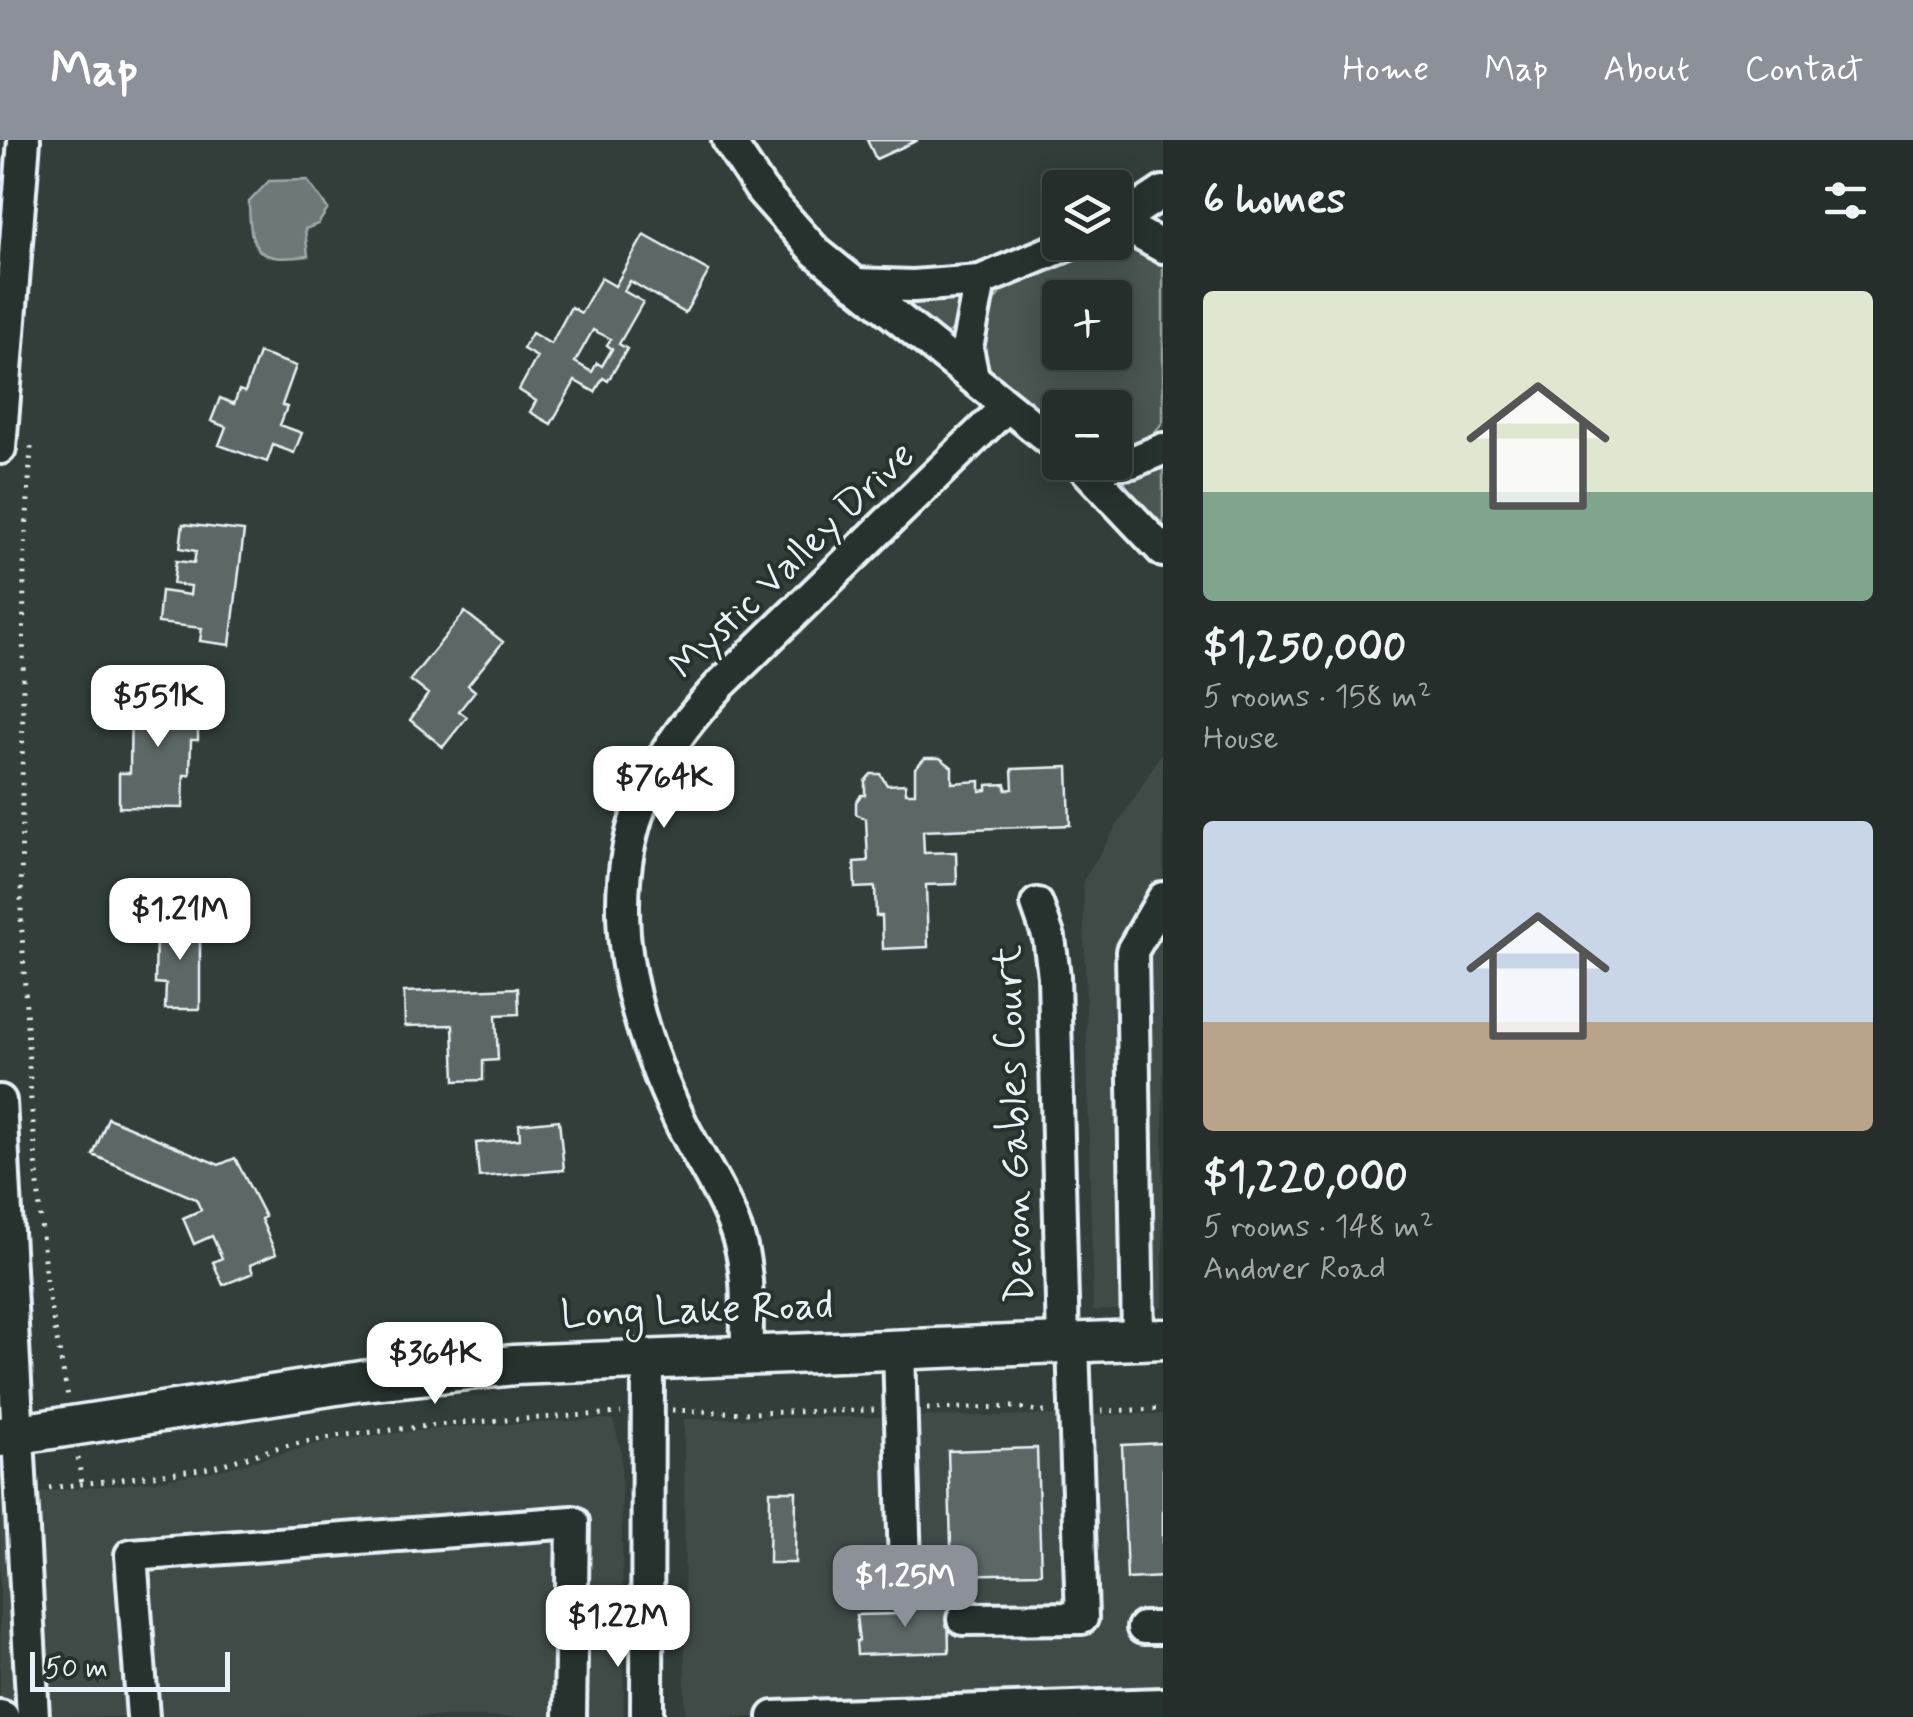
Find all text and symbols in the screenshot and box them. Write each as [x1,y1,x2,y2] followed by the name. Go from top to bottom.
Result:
[50,39,138,102] text: Map
[1342,47,1429,93] text: Home
[1484,47,1548,93] text: Map
[1603,47,1690,93] text: About
[1745,47,1863,93] text: Contact
[1042,170,1132,480] map controls
[1042,170,1132,260] button: layers
[1203,173,1346,228] text: 6 homes
[1818,173,1873,228] icon: filters
[1042,280,1132,370] button: +
[1448,356,1628,536] icon: home
[1042,390,1132,480] button: −
[659,430,927,692] street label: Mystic Valley Drive
[1203,621,1406,676] text: $1,250,000
[88,665,228,750] pin: $551K
[113,676,203,718] text: $551K
[1203,676,1431,718] text: 5 rooms · 158 m²
[1203,718,1279,760] text: House
[594,746,734,831] pin: $764K
[615,757,713,799] text: $764K
[99,878,261,963] pin: $1.21M
[1448,886,1628,1066] icon: home
[131,889,229,931] text: $1.21M
[983,944,1047,1304] street label: Devon Gables Court
[1203,1151,1408,1206] text: $1,220,000
[1203,1206,1434,1248] text: 5 rooms · 148 m²
[1203,1248,1386,1290] text: Andover Road
[560,1280,834,1345] street label: Long Lake Road
[365,1322,505,1407] pin: $364K
[389,1333,481,1375] text: $364K
[824,1545,986,1630] pin: $1.25M
[855,1556,955,1598] text: $1.25M
[537,1585,699,1670] pin: $1.22M
[568,1596,668,1638] text: $1.22M
[30,1647,230,1692] scale bar
[45,1651,108,1688] text: 50 m

